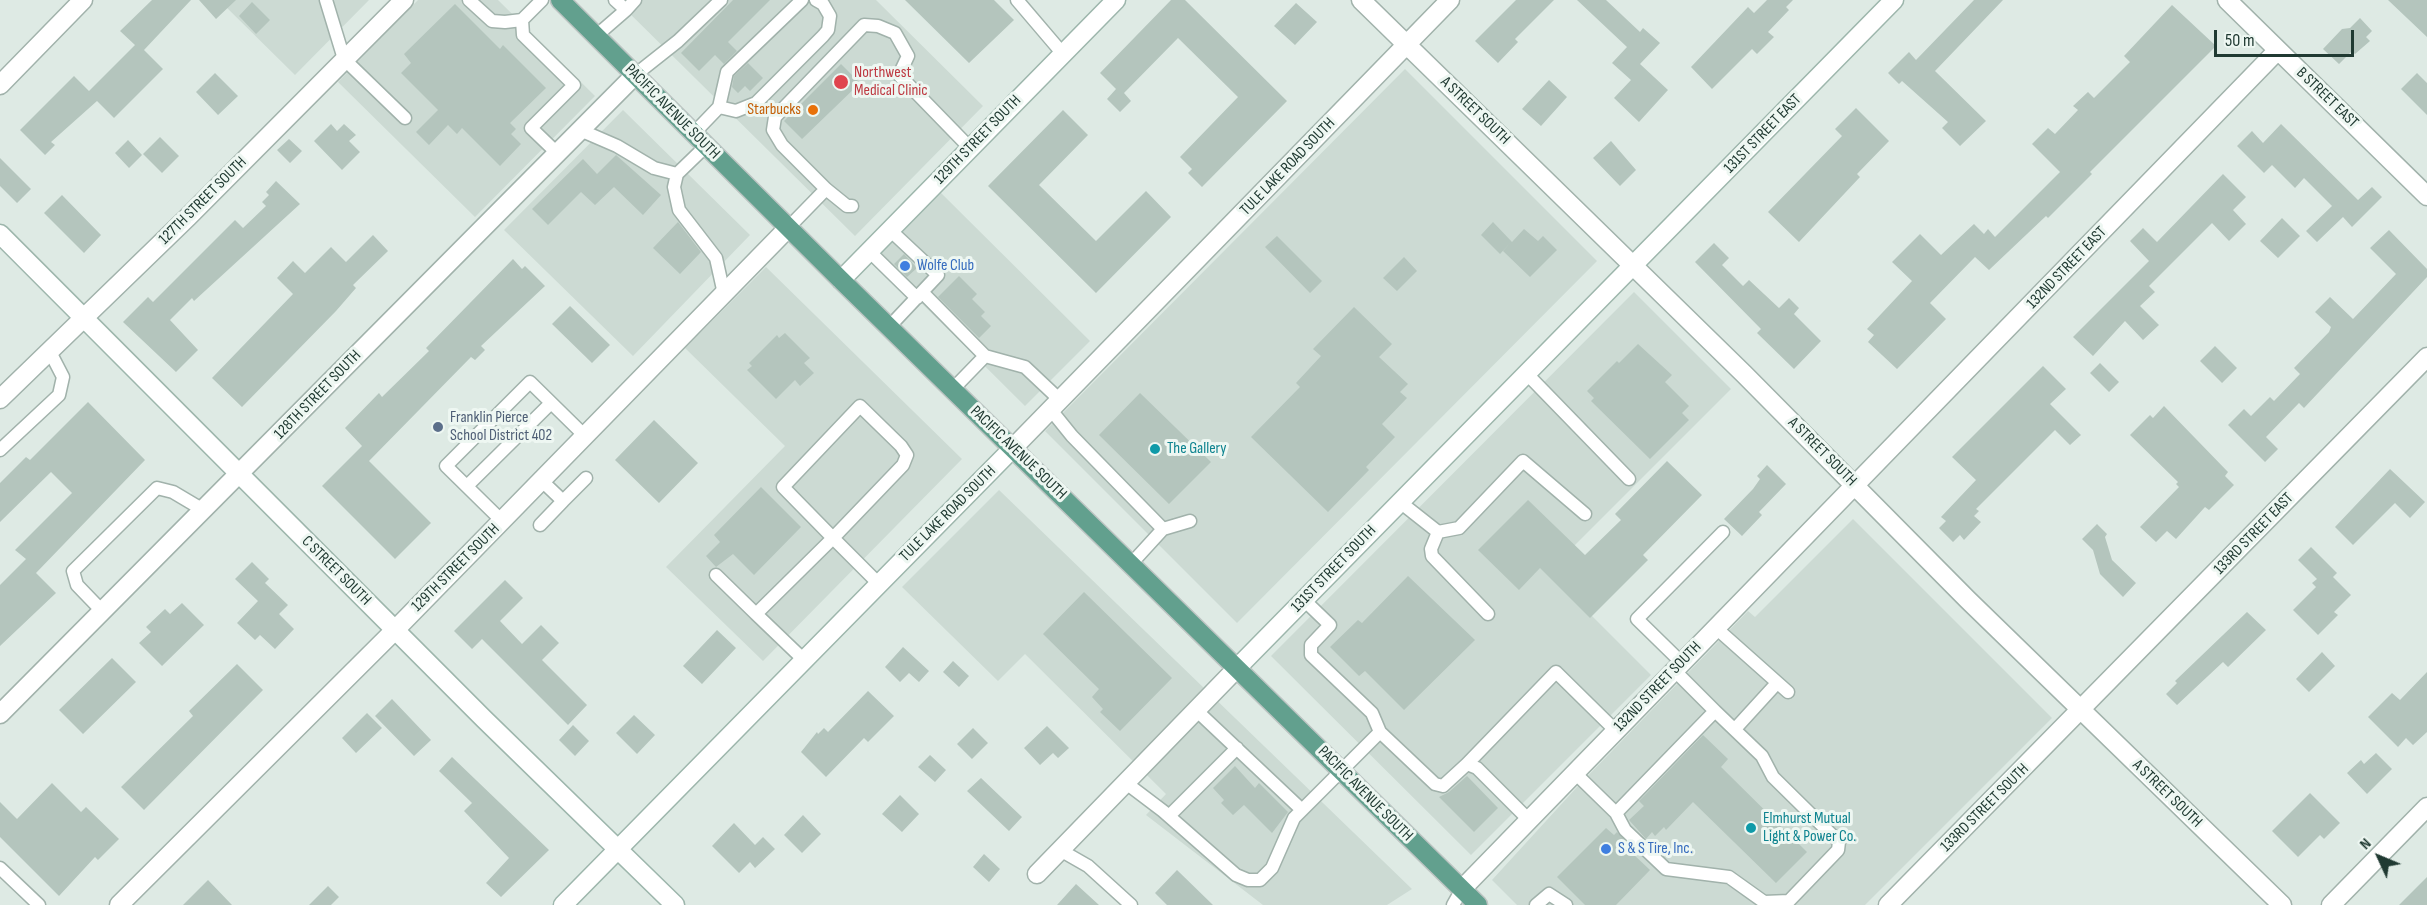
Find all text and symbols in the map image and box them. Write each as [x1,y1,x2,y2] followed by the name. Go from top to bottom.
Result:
[2217,18,2356,56] scale bar
[2225,30,2255,51] text: 50 m
[620,60,724,164] street label: PACIFIC AVENUE SOUTH
[854,63,928,101] place label: Northwest Medical Clinic
[2292,64,2362,132] street label: B STREET EAST
[832,73,850,91] marker: Northwest Medical Clinic
[1436,73,1514,149] street label: A STREET SOUTH
[1720,90,1806,178] street label: 131ST STREET EAST
[931,91,1025,189] street label: 129TH STREET SOUTH
[747,100,801,120] place label: Starbucks
[806,103,820,117] marker: Starbucks
[1237,114,1339,220] street label: TULE LAKE ROAD SOUTH
[155,153,251,249] street label: 127TH STREET SOUTH
[2023,223,2111,313] street label: 132ND STREET EAST
[917,256,974,276] place label: Wolfe Club
[898,259,912,273] marker: Wolfe Club
[271,346,365,444] street label: 128TH STREET SOUTH
[966,402,1070,504] street label: PACIFIC AVENUE SOUTH
[450,408,552,446] place label: Franklin Pierce School District 402
[1784,414,1860,490] street label: A STREET SOUTH
[431,420,445,434] marker: Franklin Pierce School District 402
[1167,439,1227,459] place label: The Gallery
[1148,442,1162,456] marker: The Gallery
[896,462,1000,566] street label: TULE LAKE ROAD SOUTH
[2210,489,2298,579] street label: 133RD STREET EAST
[408,520,504,616] street label: 129TH STREET SOUTH
[1288,521,1380,617] street label: 131ST STREET SOUTH
[297,532,375,610] street label: C STREET SOUTH
[1610,638,1706,736] street label: 132ND STREET SOUTH
[1313,742,1417,846] street label: PACIFIC AVENUE SOUTH
[2128,756,2206,832] street label: A STREET SOUTH
[1937,760,2033,856] street label: 133RD STREET SOUTH
[1763,809,1856,847] place label: Elmhurst Mutual Light & Power Co.
[1744,821,1758,835] marker: Elmhurst Mutual Light & Power Co.
[2349,827,2409,887] north arrow
[2356,834,2375,854] text: N
[1618,839,1693,859] place label: S & S Tire, Inc.
[1599,842,1613,856] marker: S & S Tire, Inc.

